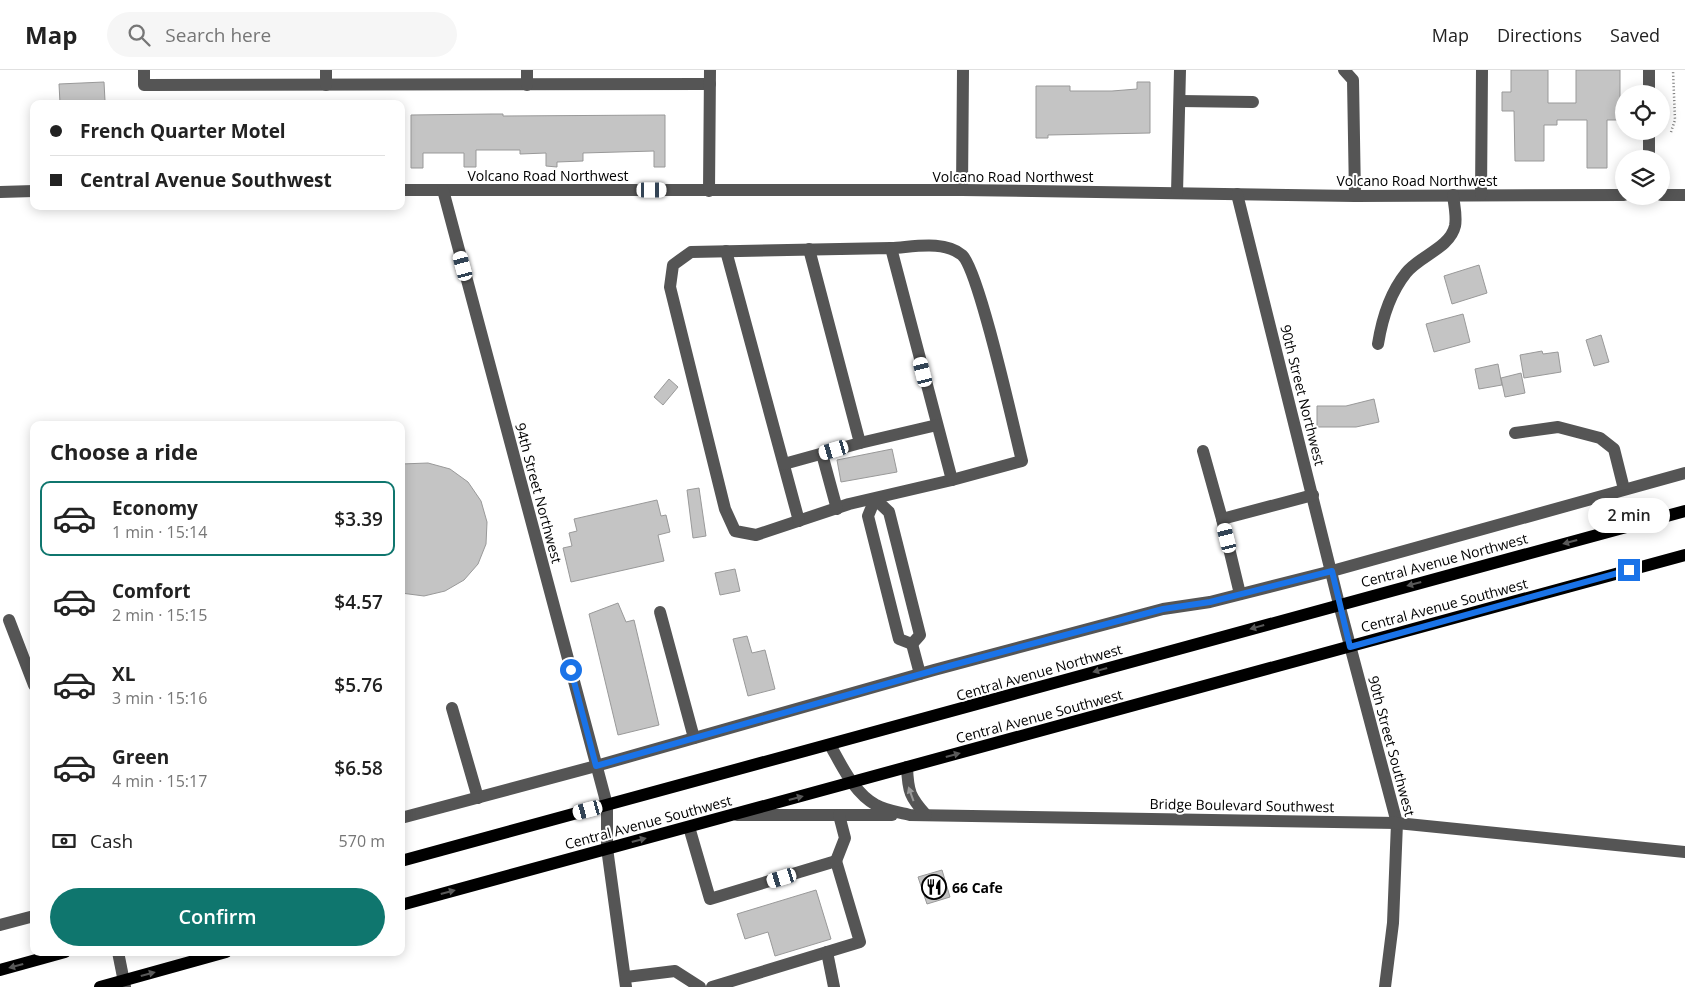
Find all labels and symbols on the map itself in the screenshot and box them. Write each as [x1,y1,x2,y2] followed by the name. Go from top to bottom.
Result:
[467,166,629,185] street label: Volcano Road Northwest
[932,167,1094,186] street label: Volcano Road Northwest
[1336,171,1498,190] street label: Volcano Road Northwest
[637,183,667,198] car
[451,250,474,282] car
[1276,323,1330,467] street label: 90th Street Northwest
[912,356,933,388] car
[511,421,567,565] street label: 94th Street Northwest
[817,439,850,461] car
[1588,498,1670,532] callout: 2 min
[1216,522,1237,554] car
[1359,529,1530,591] street label: Central Avenue Northwest
[1563,538,1578,546] one-way arrow
[1618,559,1640,581] route end
[1359,574,1530,636] street label: Central Avenue Southwest
[1406,580,1421,588] one-way arrow
[1249,623,1264,631] one-way arrow
[954,639,1124,705] street label: Central Avenue Northwest
[560,659,582,681] route start
[1093,667,1108,675] one-way arrow
[1364,674,1420,818] street label: 90th Street Southwest
[954,685,1125,747] street label: Central Avenue Southwest
[945,751,960,759] one-way arrow
[907,786,915,801] one-way arrow
[563,791,734,853] street label: Central Avenue Southwest
[788,793,803,801] one-way arrow
[1149,794,1335,816] street label: Bridge Boulevard Southwest
[571,799,604,821] car
[631,836,646,844] one-way arrow
[765,866,798,890] car
[921,874,947,900] restaurant icon: 66 Cafe
[952,878,1003,897] place label: 66 Cafe
[441,887,456,895] one-way arrow
[8,962,23,970] one-way arrow
[140,970,155,978] one-way arrow

